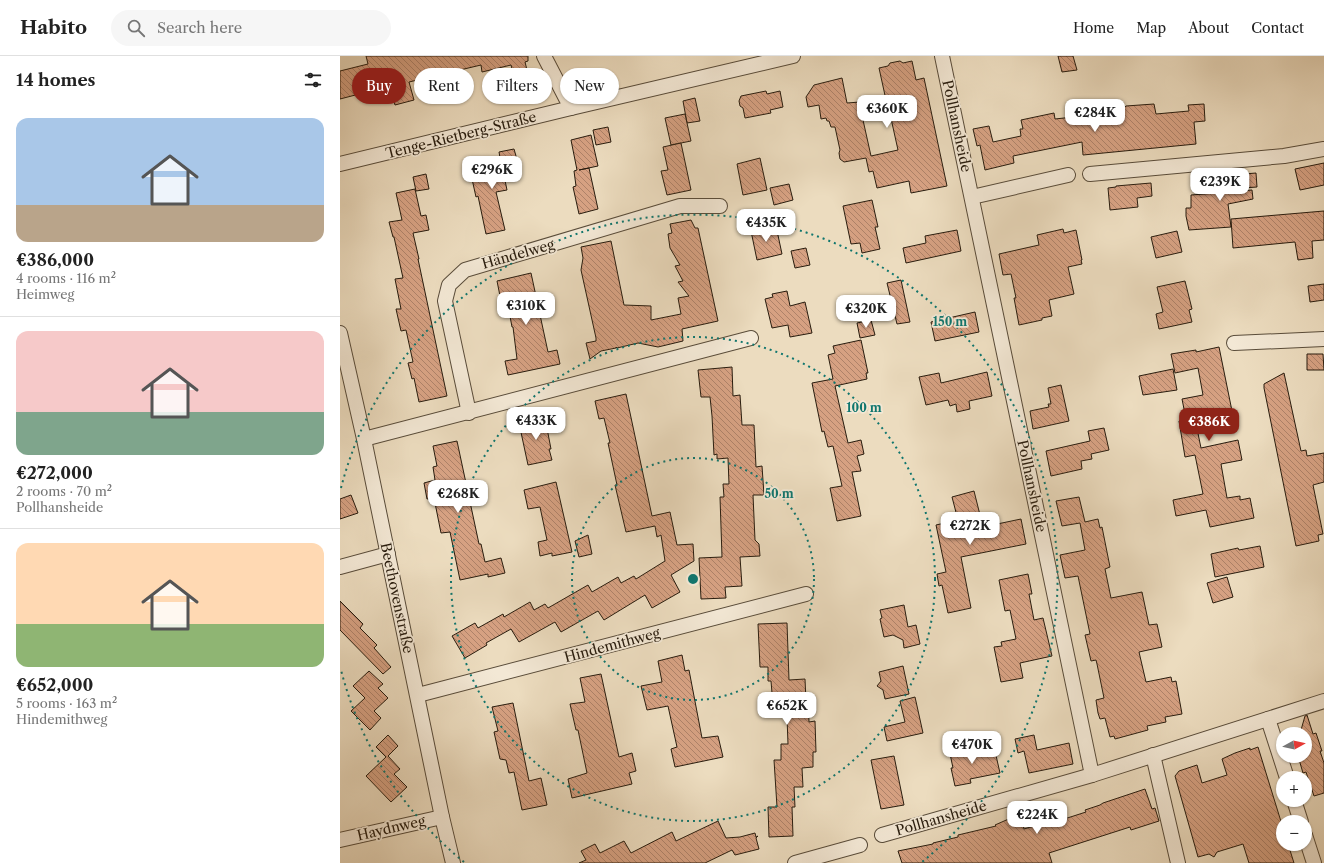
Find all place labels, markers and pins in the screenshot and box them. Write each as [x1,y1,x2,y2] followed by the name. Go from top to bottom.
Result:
[859,95,915,129] pin: €360K
[1067,99,1123,133] pin: €284K
[464,156,520,190] pin: €296K
[1192,168,1248,202] pin: €239K
[738,209,794,243] pin: €435K
[498,292,554,326] pin: €310K
[838,295,894,329] pin: €320K
[508,407,564,441] pin: €433K
[1181,408,1237,442] pin: €386K
[430,480,486,514] pin: €268K
[942,512,998,546] pin: €272K
[686,572,700,586] centre of rings
[759,692,815,726] pin: €652K
[944,731,1000,765] pin: €470K
[1009,801,1065,835] pin: €224K

